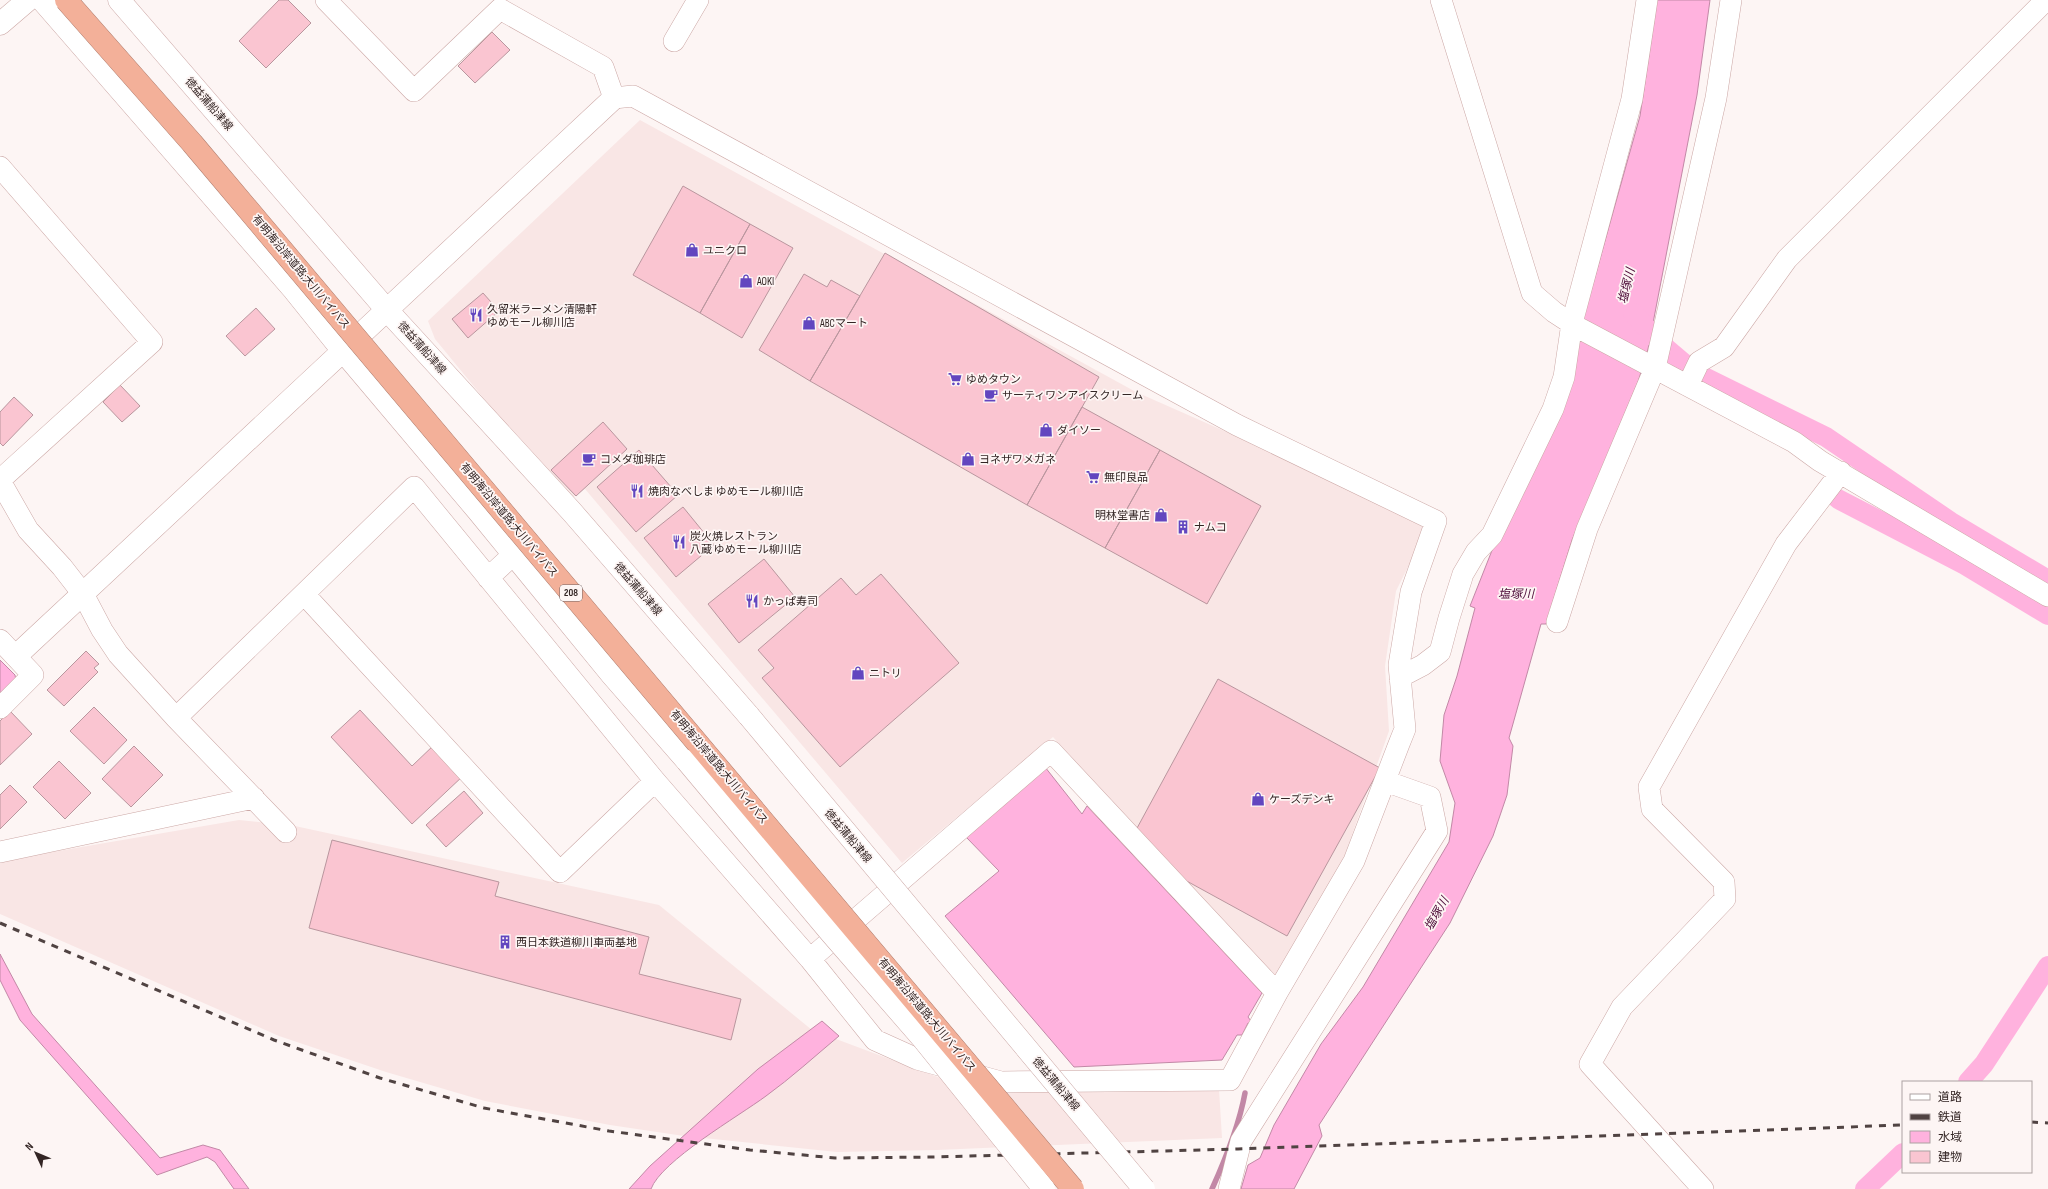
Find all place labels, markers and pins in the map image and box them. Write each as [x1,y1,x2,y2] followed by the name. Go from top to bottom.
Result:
[684,242,700,258] shop icon: ユニクロ
[703,244,747,257] place label: ユニクロ
[738,273,754,289] shop icon: AOKI
[756,275,774,288] place label: AOKI
[487,303,598,329] place label: 久留米ラーメン清陽軒 ゆめモール柳川店
[468,307,484,323] restaurant icon: 久留米ラーメン清陽軒 ゆめモール柳川店
[801,315,817,331] shop icon: ABCマート
[819,317,868,330] place label: ABCマート
[947,371,963,387] supermarket icon: ゆめタウン
[966,373,1021,386] place label: ゆめタウン
[983,387,999,403] cafe icon: サーティワンアイスクリーム
[1002,389,1143,402] place label: サーティワンアイスクリーム
[1038,422,1054,438] shop icon: ダイソー
[1057,424,1101,437] place label: ダイソー
[581,451,597,467] cafe icon: コメダ珈琲店
[960,451,976,467] shop icon: ヨネザワメガネ
[600,453,666,466] place label: コメダ珈琲店
[979,453,1056,466] place label: ヨネザワメガネ
[1085,469,1101,485] supermarket icon: 無印良品
[1104,471,1148,484] place label: 無印良品
[629,483,645,499] restaurant icon: 焼肉なべしま ゆめモール柳川店
[648,485,804,498] place label: 焼肉なべしま ゆめモール柳川店
[1153,507,1169,523] shop icon: 明林堂書店
[1095,509,1150,522] place label: 明林堂書店
[1175,519,1191,535] building icon: ナムコ
[1194,521,1227,534] place label: ナムコ
[690,530,802,556] place label: 炭火焼レストラン 八蔵 ゆめモール柳川店
[671,534,687,550] restaurant icon: 炭火焼レストラン 八蔵 ゆめモール柳川店
[744,593,760,609] restaurant icon: かっぱ寿司
[763,595,818,608] place label: かっぱ寿司
[850,665,866,681] shop icon: ニトリ
[869,667,902,680] place label: ニトリ
[1250,791,1266,807] shop icon: ケーズデンキ
[1269,793,1334,806] place label: ケーズデンキ
[497,934,513,950] building icon: 西日本鉄道柳川車両基地
[516,936,637,949] place label: 西日本鉄道柳川車両基地

